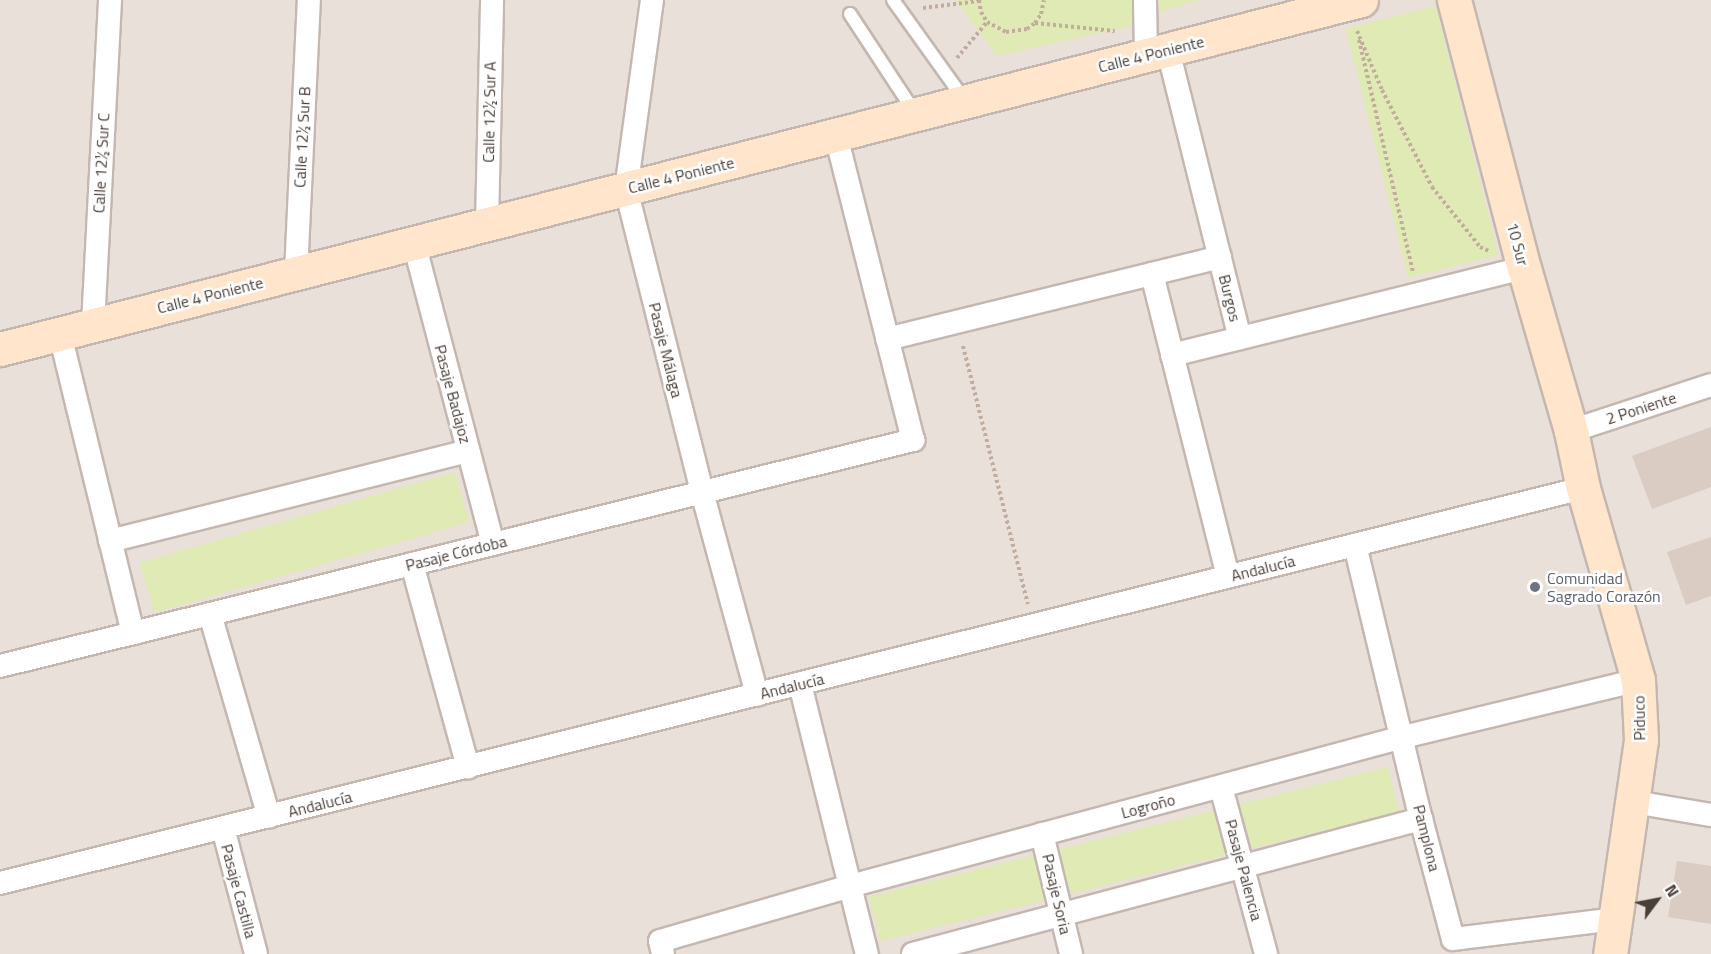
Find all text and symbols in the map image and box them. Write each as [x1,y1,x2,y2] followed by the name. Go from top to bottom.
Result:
[1096,32,1206,76] street label: Calle 4 Poniente
[479,61,499,163] street label: Calle 12½ Sur A
[290,86,314,188] street label: Calle 12½ Sur B
[89,112,113,214] street label: Calle 12½ Sur C
[626,153,736,197] street label: Calle 4 Poniente
[1503,220,1533,268] street label: 10 Sur
[1215,272,1245,324] street label: Burgos
[155,273,265,317] street label: Calle 4 Poniente
[645,300,687,400] street label: Pasaje Málaga
[431,342,475,446] street label: Pasaje Badajoz
[1603,388,1679,428] street label: 2 Poniente
[403,531,509,575] street label: Pasaje Córdoba
[1229,551,1297,585] street label: Andalucía
[1547,568,1661,606] place label: Comunidad Sagrado Corazón
[1528,580,1542,594] marker: Comunidad Sagrado Corazón
[758,669,826,703] street label: Andalucía
[1629,695,1649,741] street label: Piduco
[286,787,354,821] street label: Andalucía
[1119,790,1177,822] street label: Logroño
[1409,803,1445,873] street label: Pamplona
[1221,817,1267,923] street label: Pasaje Palencia
[217,842,261,940] street label: Pasaje Castilla
[1038,852,1076,936] street label: Pasaje Soria
[1627,870,1687,930] north arrow
[1659,879,1685,902] text: N

